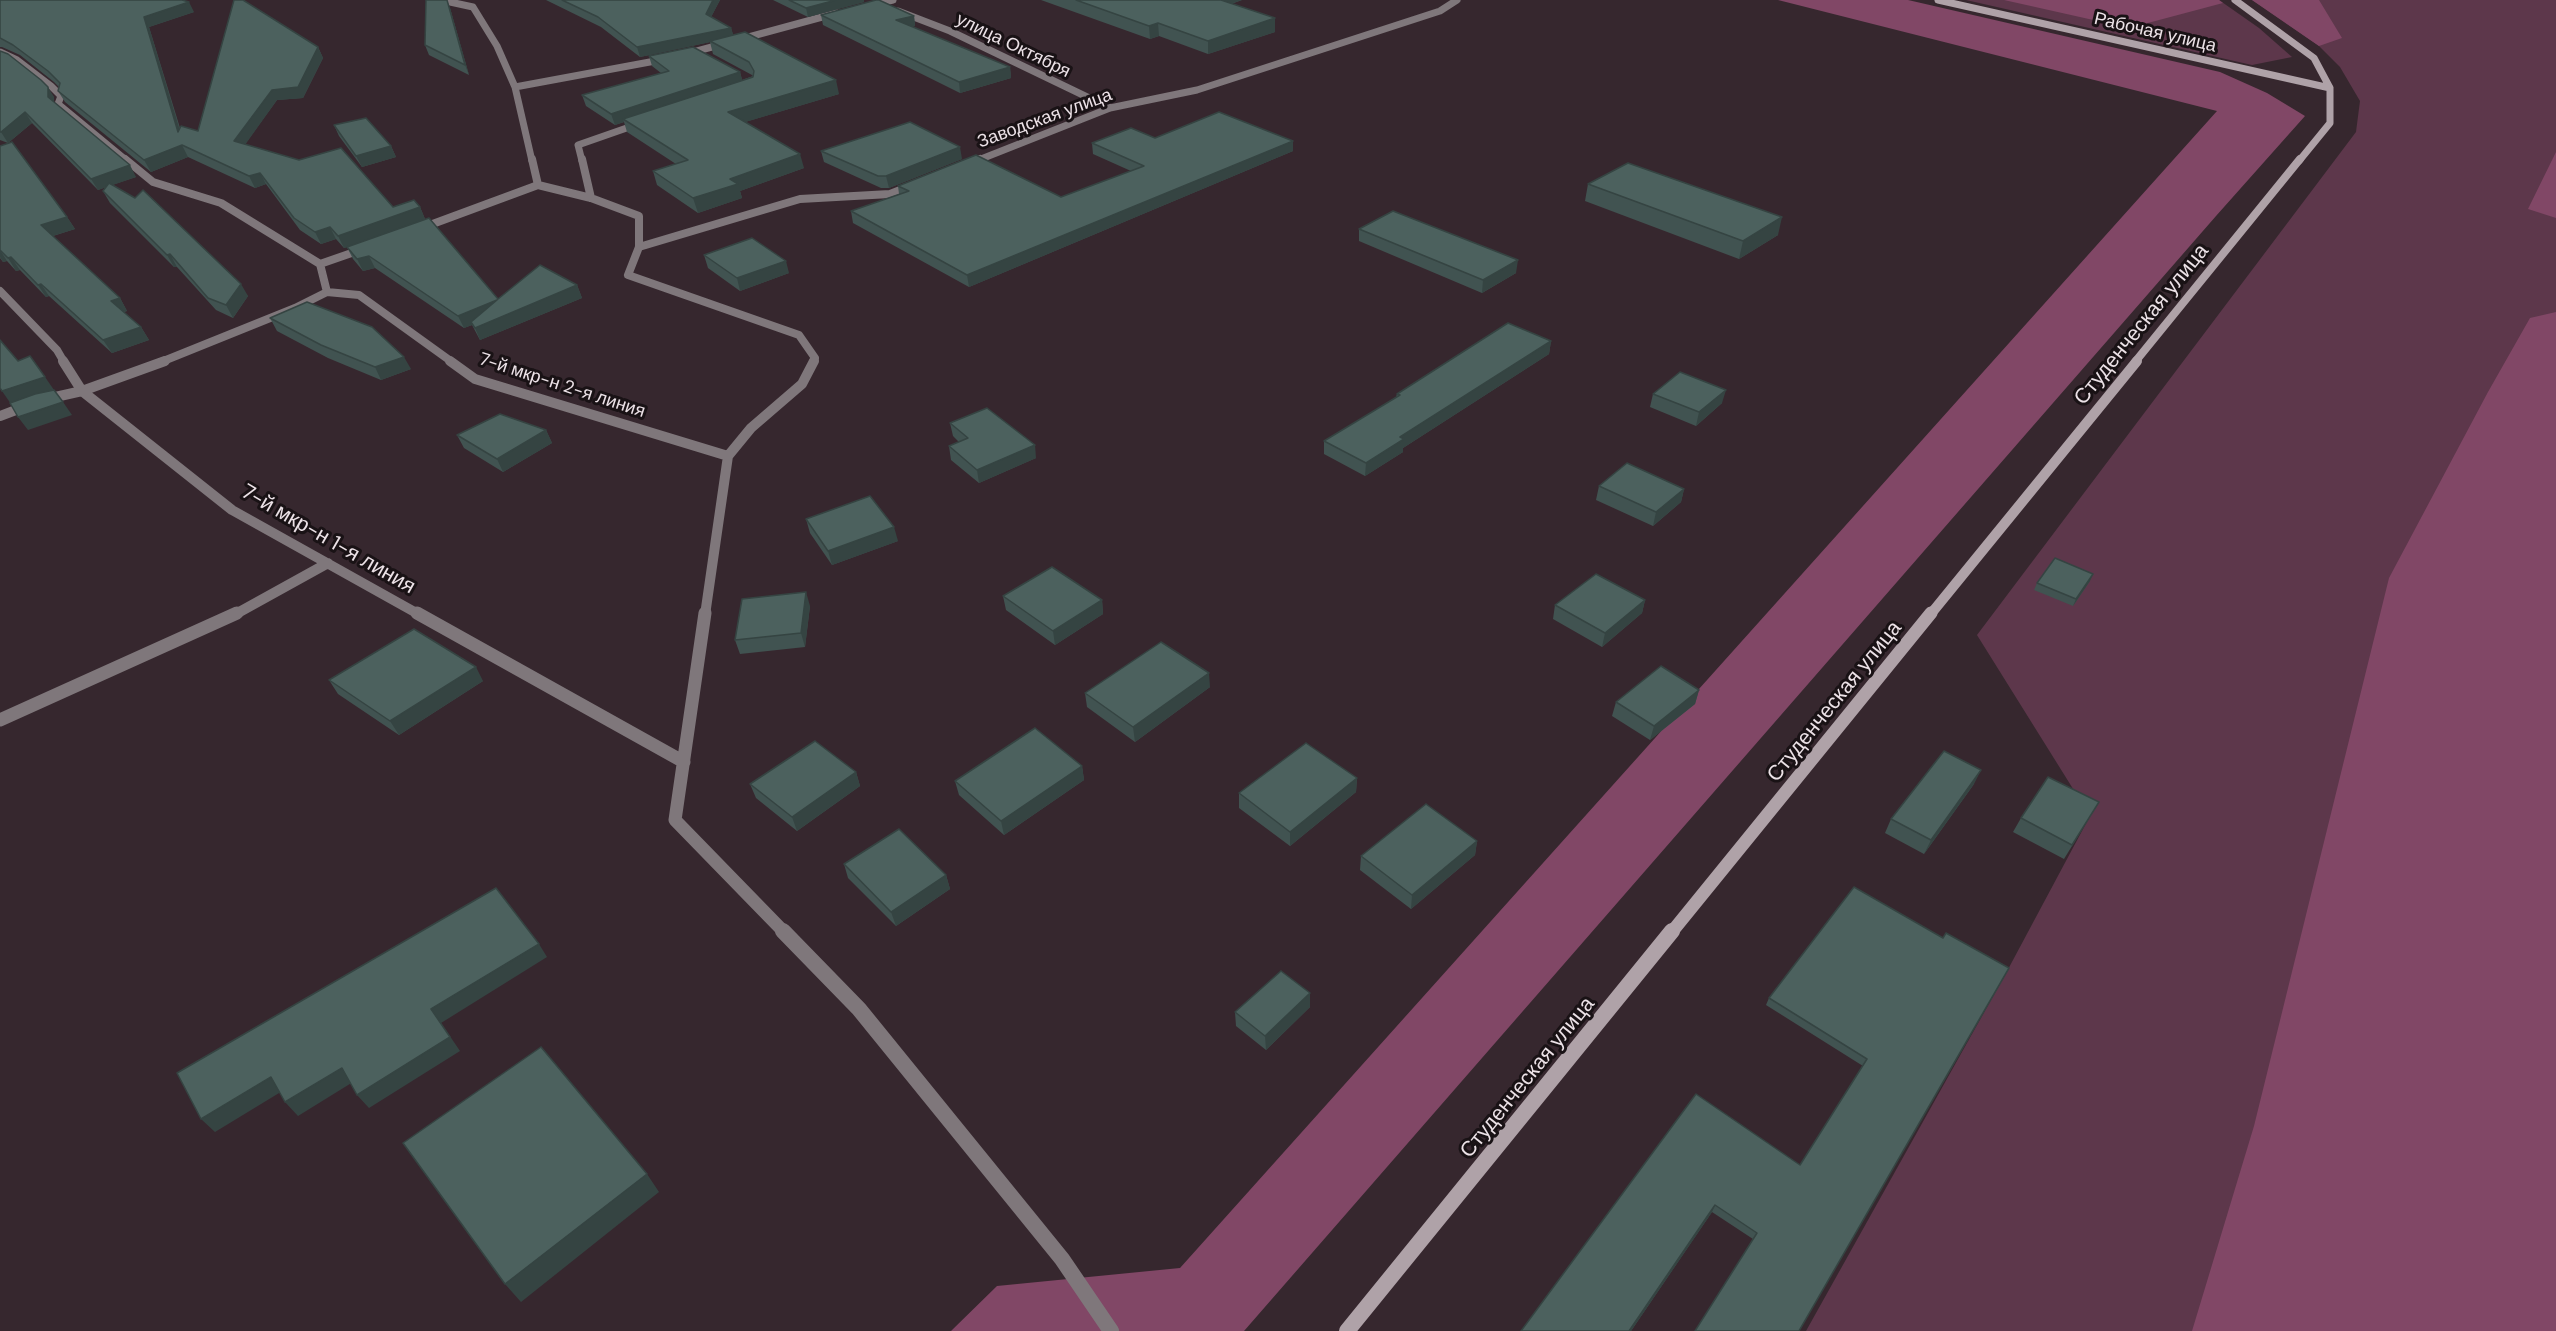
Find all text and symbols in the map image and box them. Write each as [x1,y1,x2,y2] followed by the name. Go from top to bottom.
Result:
[2092,8,2218,58] street label: Рабочая улица
[952,9,1074,83] street label: улица Октября
[975,85,1115,153] street label: Заводская улица
[2069,240,2215,410] street label: Студенческая улица
[476,349,648,423] street label: 7-й мкр-н 2-я линия
[237,480,419,600] street label: 7-й мкр-н 1-я линия
[1762,617,1908,787] street label: Студенческая улица
[1455,993,1601,1163] street label: Студенческая улица

